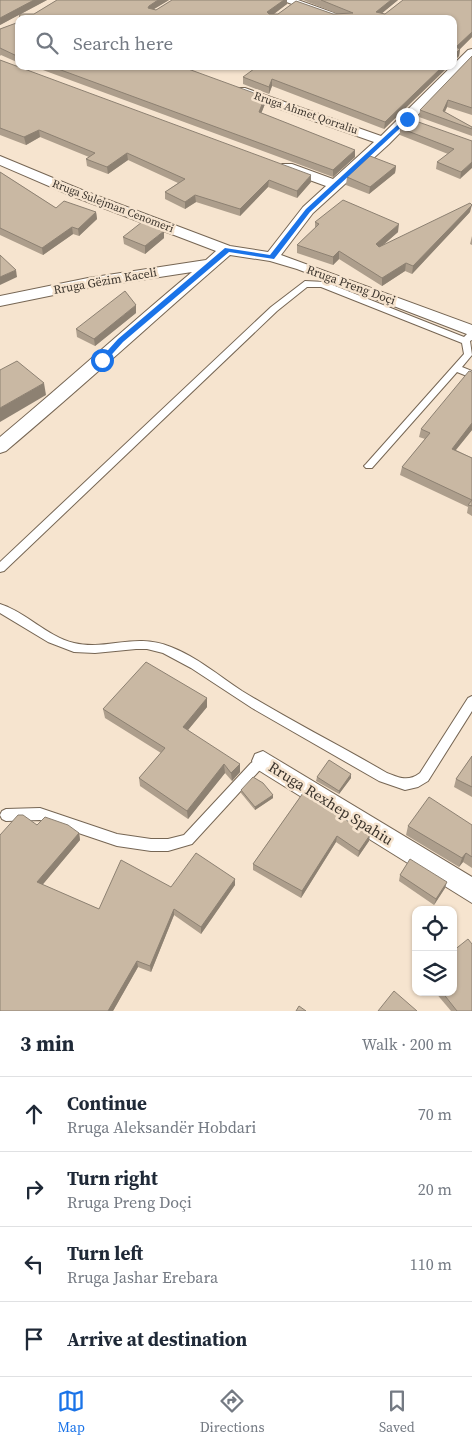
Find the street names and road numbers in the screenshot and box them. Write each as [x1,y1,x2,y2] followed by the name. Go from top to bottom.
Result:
[252,88,360,138] street label: Rruga Ahmet Qorraliu
[50,176,176,236] street label: Rruga Sulejman Cenomeri
[304,261,398,309] street label: Rruga Preng Doçi
[52,264,158,298] street label: Rruga Gëzim Kaceli
[265,756,398,850] street label: Rruga Rexhep Spahiu

